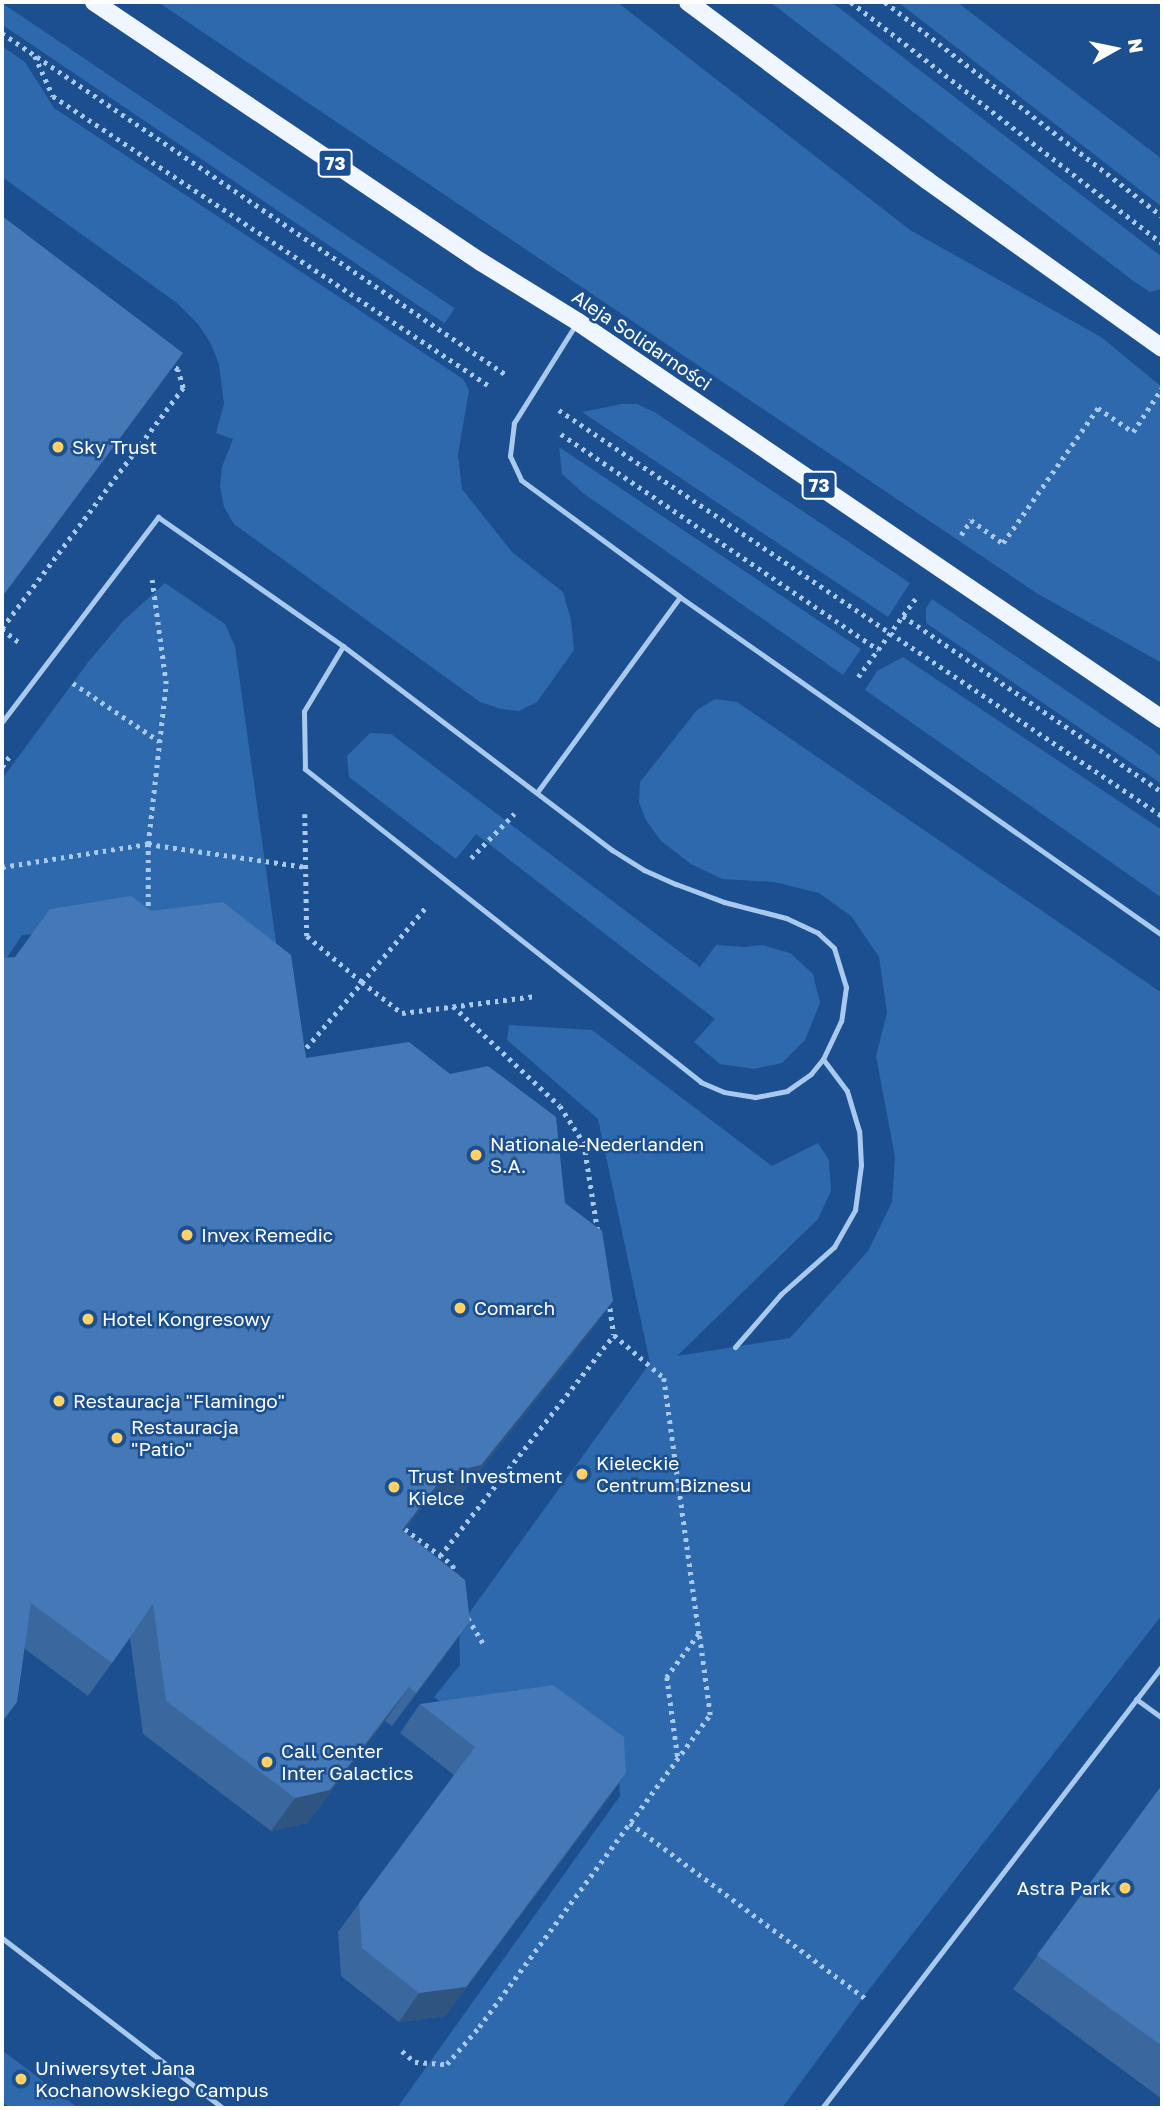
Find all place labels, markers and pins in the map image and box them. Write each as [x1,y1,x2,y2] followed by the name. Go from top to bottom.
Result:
[72,436,157,458] place label: Sky Trust
[50,439,66,455] marker: Sky Trust
[490,1133,704,1177] place label: Nationale-Nederlanden S.A.
[468,1147,484,1163] marker: Nationale-Nederlanden S.A.
[201,1224,333,1246] place label: Invex Remedic
[179,1227,195,1243] marker: Invex Remedic
[474,1297,555,1319] place label: Comarch
[452,1300,468,1316] marker: Comarch
[102,1308,271,1330] place label: Hotel Kongresowy
[80,1311,96,1327] marker: Hotel Kongresowy
[73,1390,285,1412] place label: Restauracja "Flamingo"
[51,1393,67,1409] marker: Restauracja "Flamingo"
[131,1416,239,1460] place label: Restauracja "Patio"
[109,1430,125,1446] marker: Restauracja "Patio"
[596,1452,751,1496] place label: Kieleckie Centrum Biznesu
[408,1465,563,1509] place label: Trust Investment Kielce
[574,1466,590,1482] marker: Kieleckie Centrum Biznesu
[386,1479,402,1495] marker: Trust Investment Kielce
[281,1740,414,1784] place label: Call Center Inter Galactics
[259,1754,275,1770] marker: Call Center Inter Galactics
[1017,1877,1111,1899] place label: Astra Park
[1117,1880,1133,1896] marker: Astra Park
[35,2057,269,2101] place label: Uniwersytet Jana Kochanowskiego Campus
[13,2071,29,2087] marker: Uniwersytet Jana Kochanowskiego Campus

